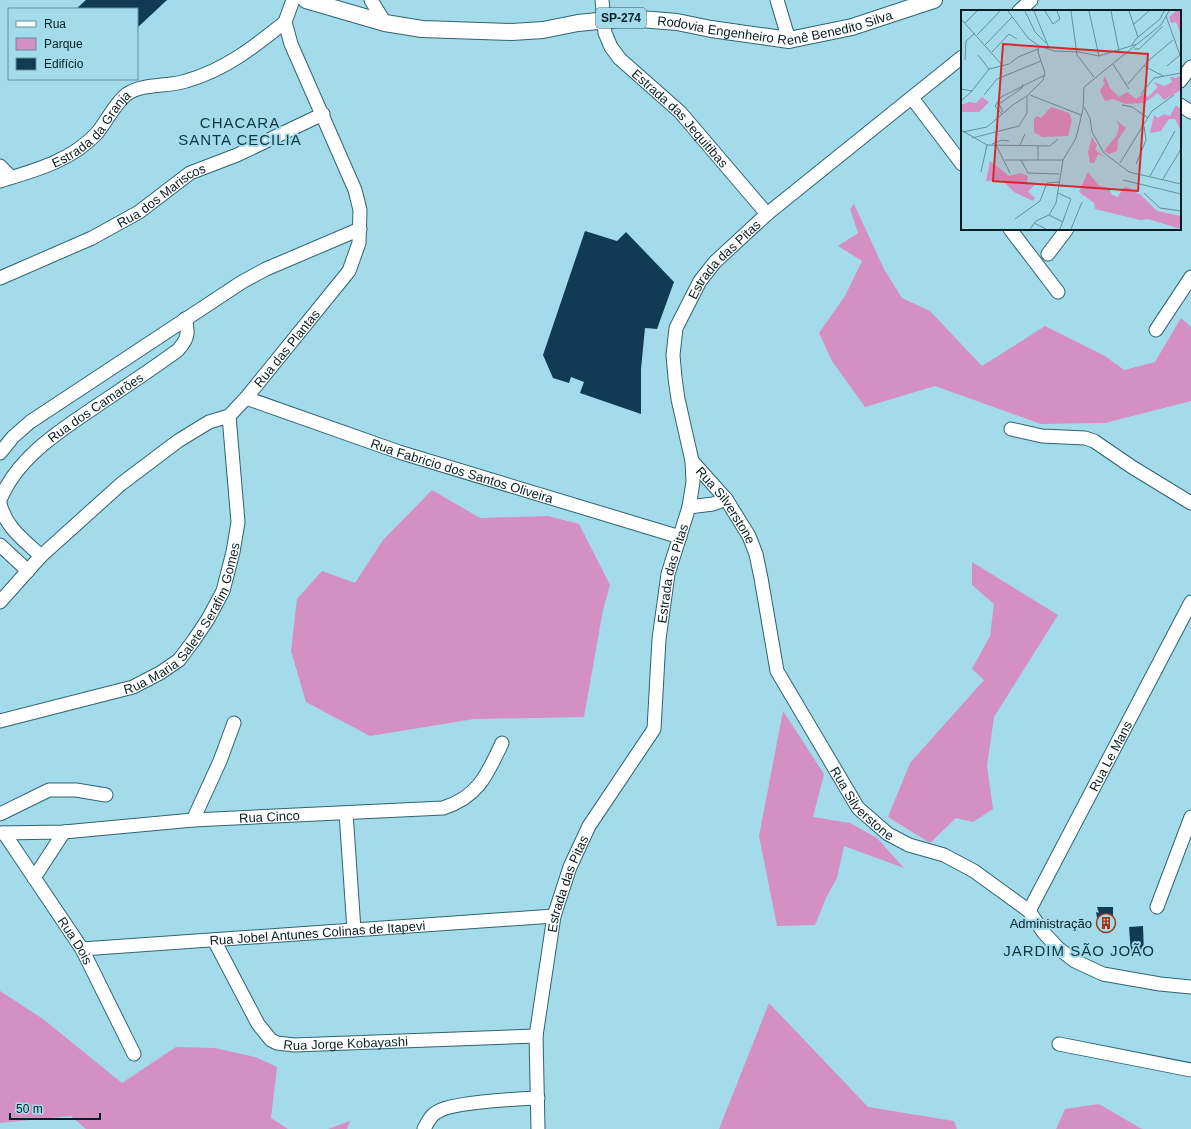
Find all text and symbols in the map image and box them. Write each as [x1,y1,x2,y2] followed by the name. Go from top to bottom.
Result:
[657,7,895,48] street label: Rodovia Engenheiro Renê Benedito Silva
[8,8,138,80] legend
[596,8,646,28] road number: SP-274
[961,10,1181,230] inset map
[44,17,66,31] text: Rua
[44,37,83,51] text: Parque
[44,57,84,71] text: Edifício
[629,66,732,171] street label: Estrada das Jequitibas
[49,86,134,170] street label: Estrada da Granja
[178,114,302,148] district label: CHACARA SANTA CECILIA
[114,160,208,230] street label: Rua dos Mariscos
[685,216,764,301] street label: Estrada das Pitas
[251,306,323,390] street label: Rua das Plantas
[45,369,146,445] street label: Rua dos Camarões
[369,435,556,506] street label: Rua Fabricio dos Santos Oliveira
[693,464,759,546] street label: Rua Silverstone
[654,521,691,624] street label: Estrada das Pitas
[122,541,242,697] street label: Rua Maria Salete Serafim Gomes
[1086,718,1135,794] street label: Rua Le Mans
[828,764,896,843] street label: Rua Silverstone
[239,807,300,825] street label: Rua Cinco
[544,832,591,933] street label: Estrada das Pitas
[1095,912,1117,934] building icon: Administração
[55,914,96,967] street label: Rua Dois
[1010,916,1092,931] place label: Administração
[209,918,426,948] street label: Rua Jobel Antunes Colinas de Itapevi
[1003,942,1155,959] district label: JARDIM SÃO JOÃO
[283,1033,408,1053] street label: Rua Jorge Kobayashi
[10,1095,100,1121] scale bar
[16,1102,43,1116] text: 50 m

